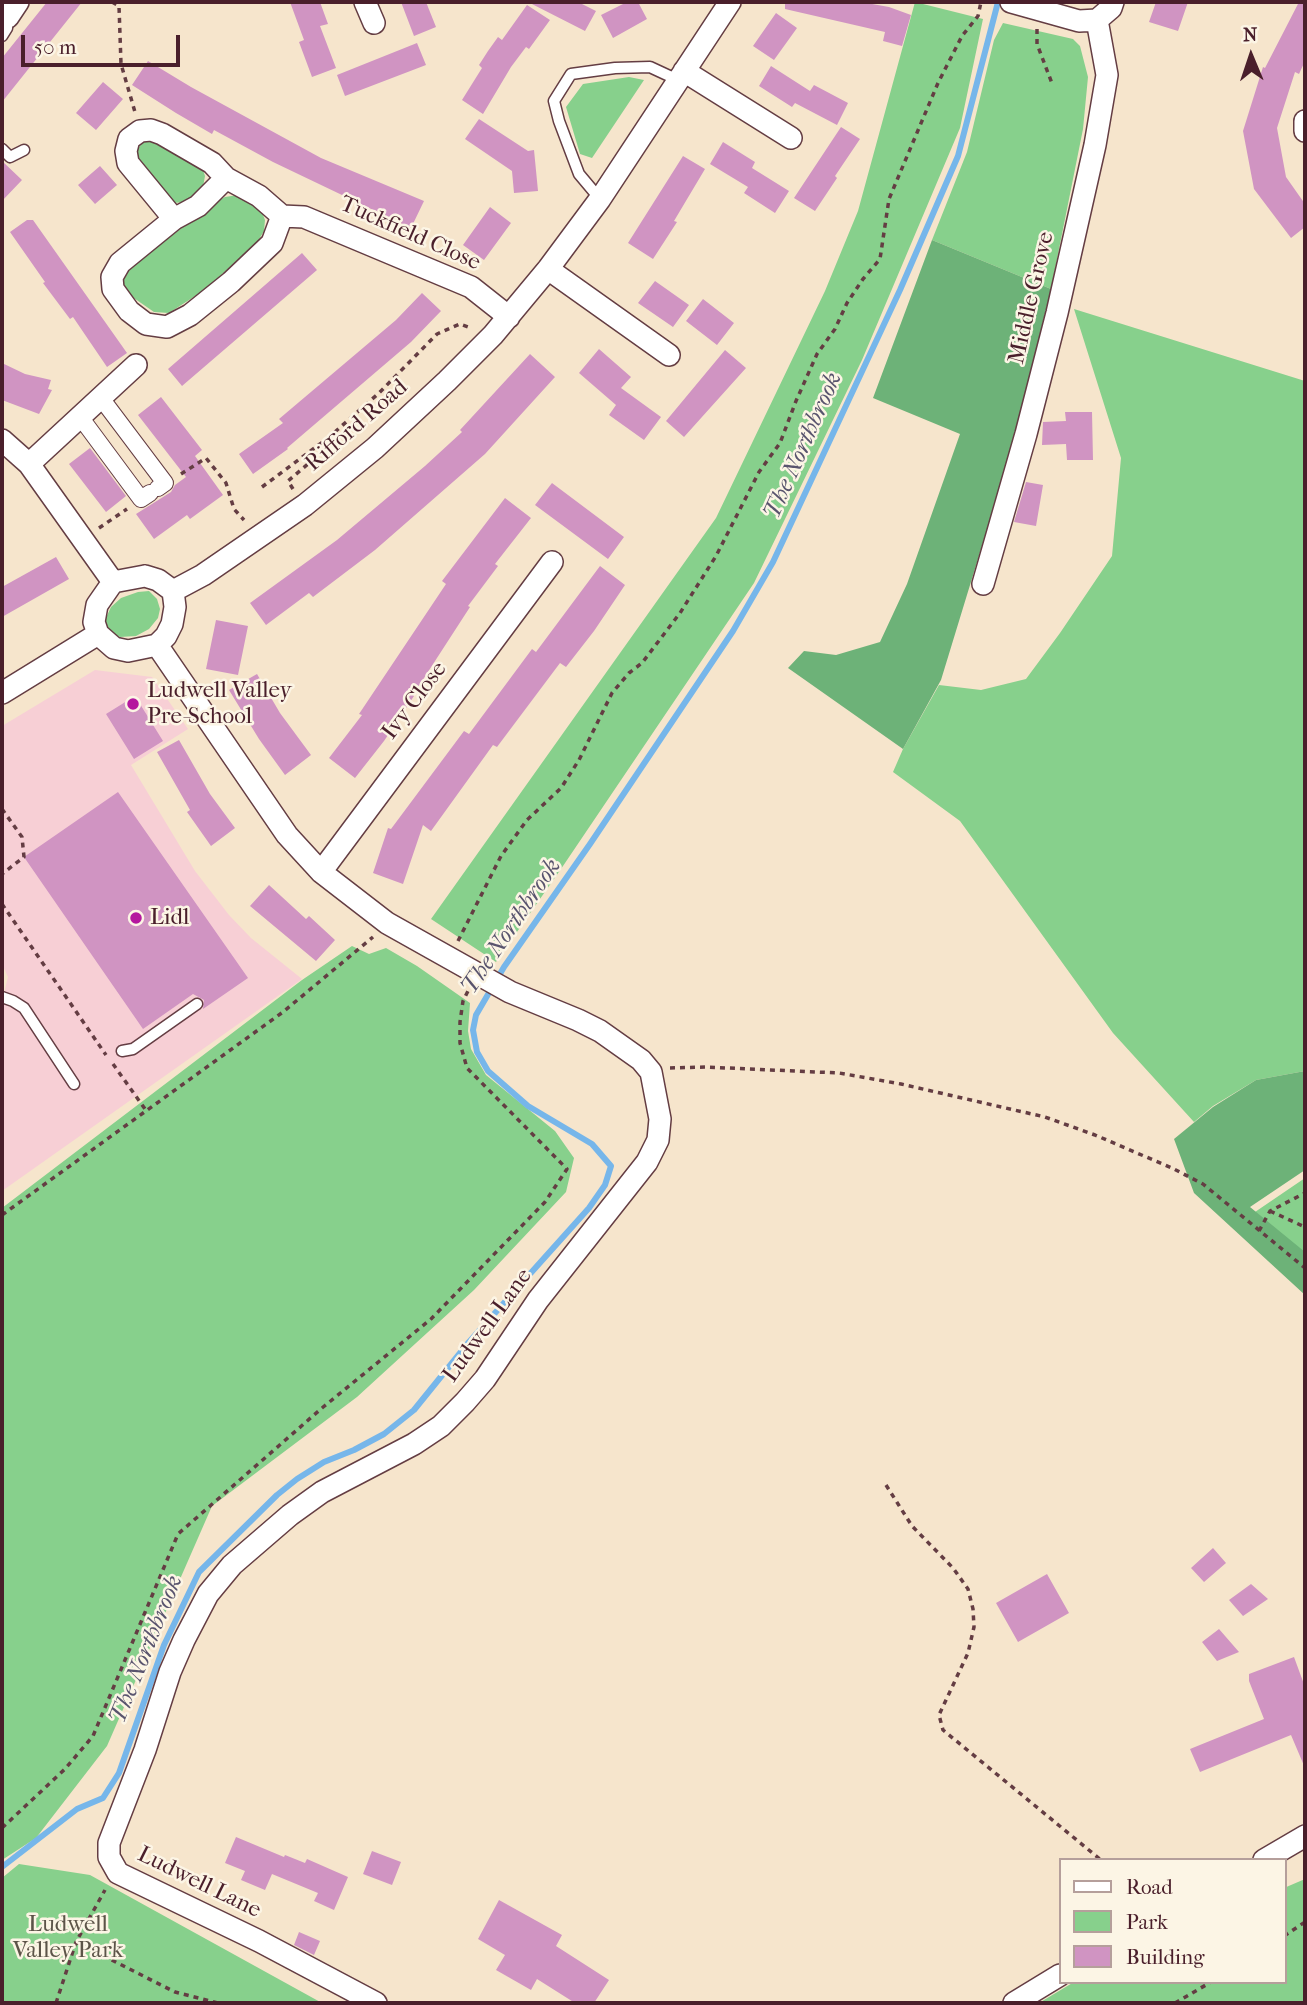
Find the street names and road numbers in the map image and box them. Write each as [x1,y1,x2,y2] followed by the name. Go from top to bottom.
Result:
[336,191,484,277] street label: Tuckfield Close
[1003,229,1061,367] street label: Middle Grove
[300,374,414,478] street label: Rifford Road
[377,657,453,745] street label: Ivy Close
[437,1264,539,1388] street label: Ludwell Lane
[133,1841,265,1925] street label: Ludwell Lane

